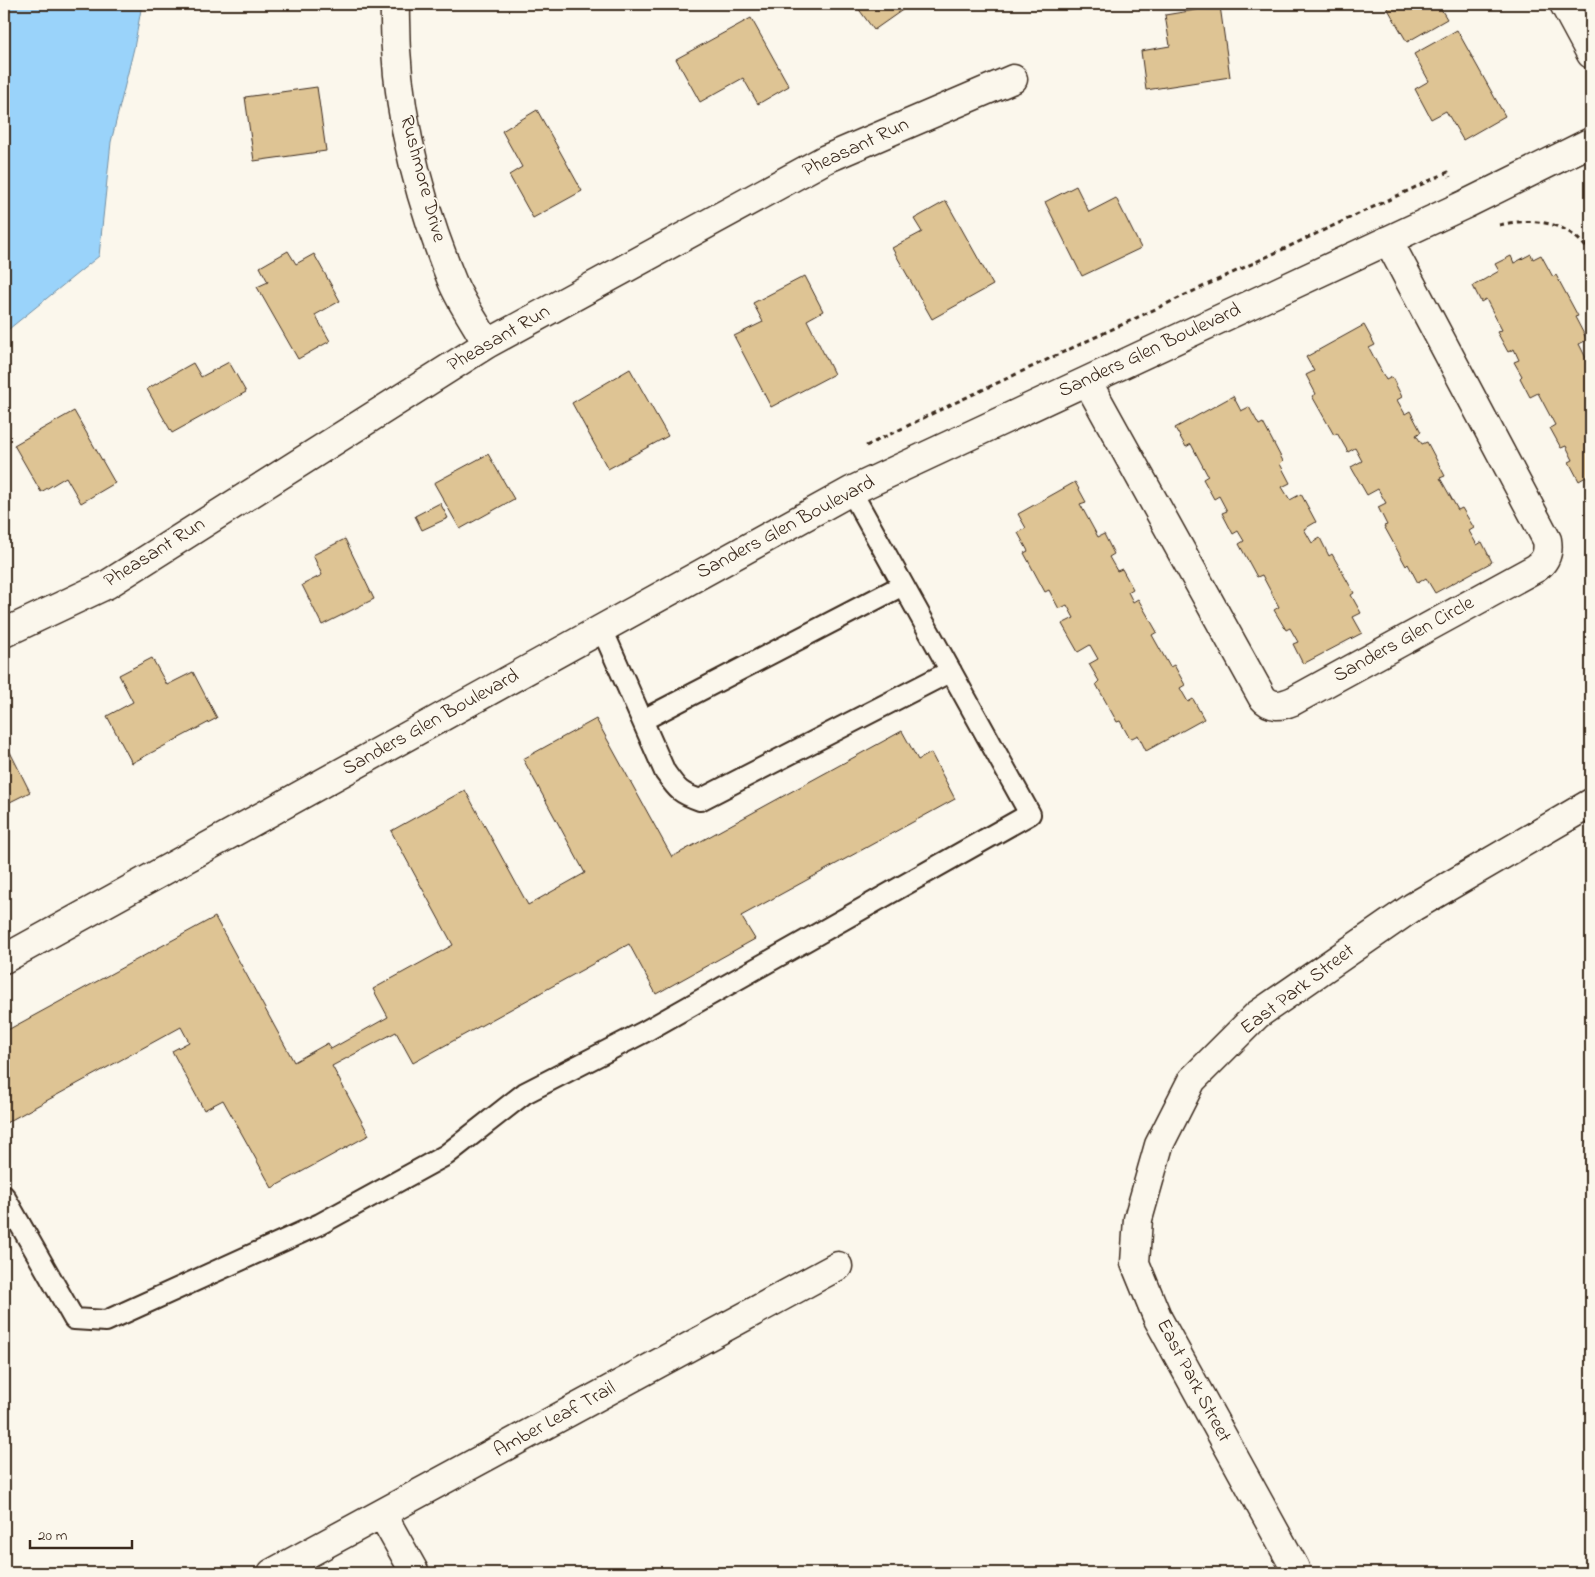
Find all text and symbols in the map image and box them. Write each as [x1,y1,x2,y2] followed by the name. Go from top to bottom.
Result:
[798,111,914,185] street label: Pheasant Run
[391,112,453,246] street label: Rushmore Drive
[1054,296,1246,406] street label: Sanders Glen Boulevard
[442,298,556,380] street label: Pheasant Run
[692,469,880,587] street label: Sanders Glen Boulevard
[99,510,211,596] street label: Pheasant Run
[1328,589,1480,691] street label: Sanders Glen Circle
[337,662,525,784] street label: Sanders Glen Boulevard
[1235,937,1361,1043] street label: East Park Street
[1148,1314,1238,1448] street label: East Park Street
[489,1374,621,1466] street label: Amber Leaf Trail
[30,1517,132,1549] scale bar
[38,1525,68,1547] text: 20 m

